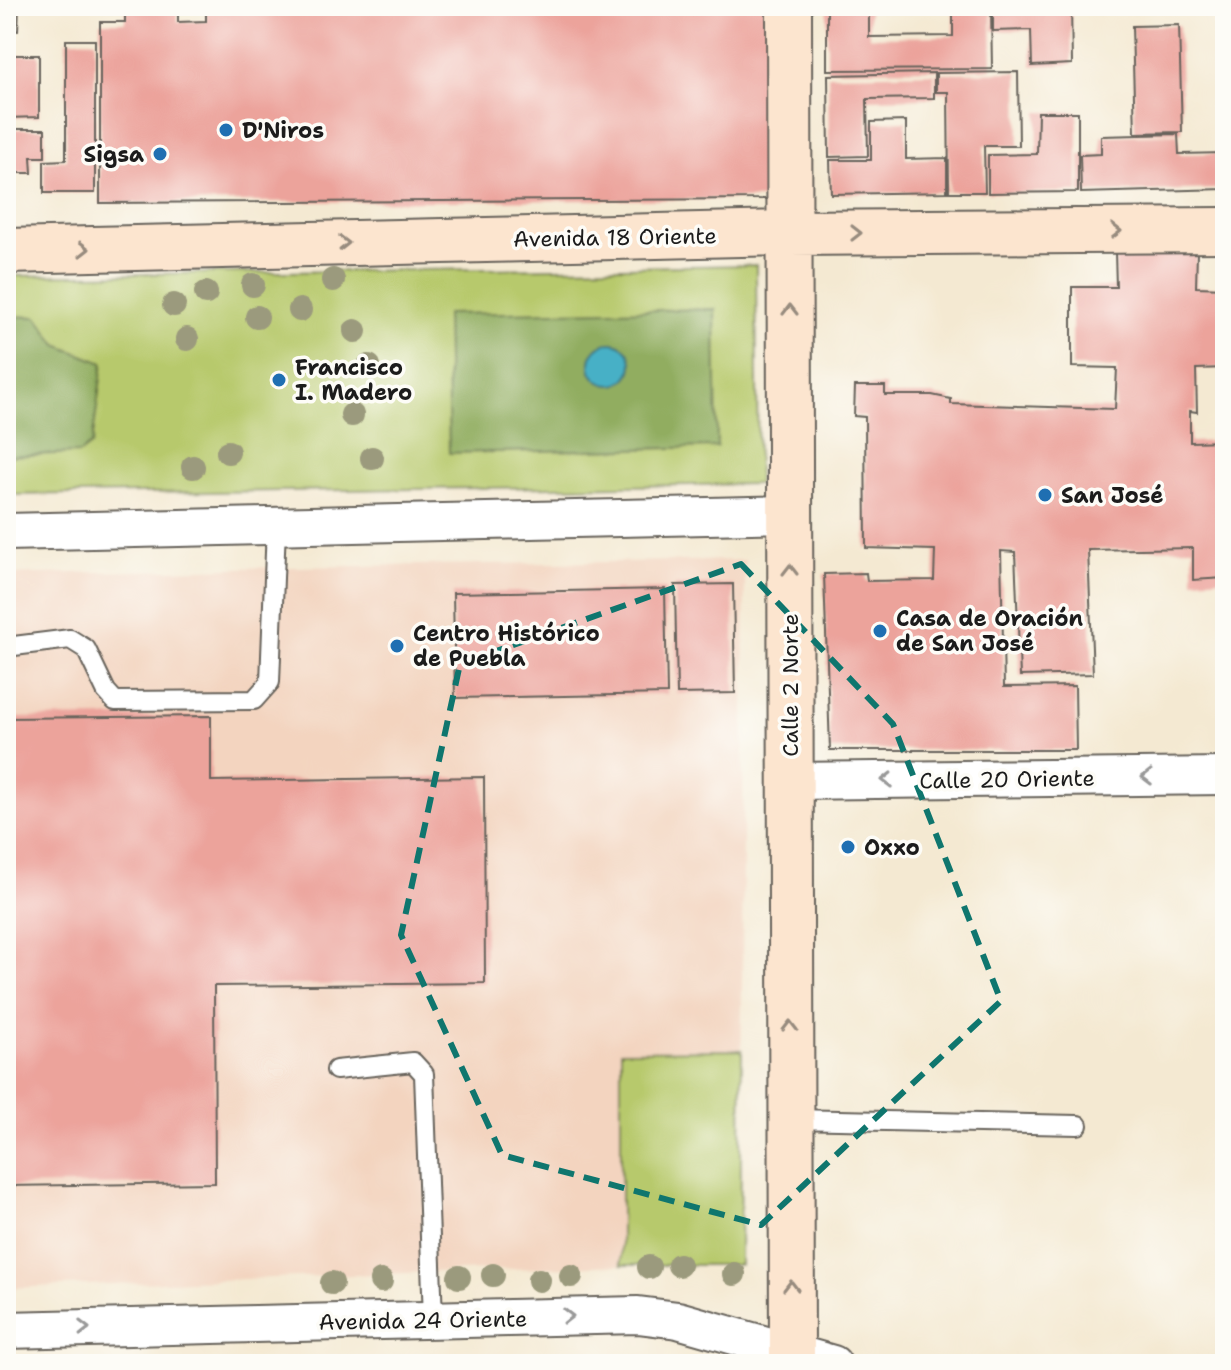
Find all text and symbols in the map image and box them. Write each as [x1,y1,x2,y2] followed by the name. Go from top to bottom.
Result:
[242,116,324,145] place label: D'Niros
[217,121,235,139] marker: D'Niros
[84,140,144,169] place label: Sigsa
[151,145,169,163] marker: Sigsa
[513,221,717,254] street label: Avenida 18 Oriente
[1110,222,1123,240] one-way arrow
[850,224,863,242] one-way arrow
[338,235,351,252] one-way arrow
[78,241,91,258] one-way arrow
[781,303,799,316] one-way arrow
[295,353,412,407] place label: Francisco I. Madero
[270,371,288,389] marker: Francisco I. Madero
[1061,481,1164,510] place label: San José
[1036,486,1054,504] marker: San José
[781,563,799,576] one-way arrow
[896,604,1084,658] place label: Casa de Oración de San José
[776,613,805,757] street label: Calle 2 Norte
[413,619,600,673] place label: Centro Histórico de Puebla
[871,622,889,640] marker: Casa de Oración de San José
[388,637,406,655] marker: Centro Histórico de Puebla
[919,763,1095,796] street label: Calle 20 Oriente
[1140,768,1153,786] one-way arrow
[880,771,893,789] one-way arrow
[864,833,920,862] place label: Oxxo
[839,838,857,856] marker: Oxxo
[782,1019,799,1032] one-way arrow
[782,1279,800,1292] one-way arrow
[318,1304,528,1337] street label: Avenida 24 Oriente
[562,1308,575,1325] one-way arrow
[78,1319,91,1337] one-way arrow

